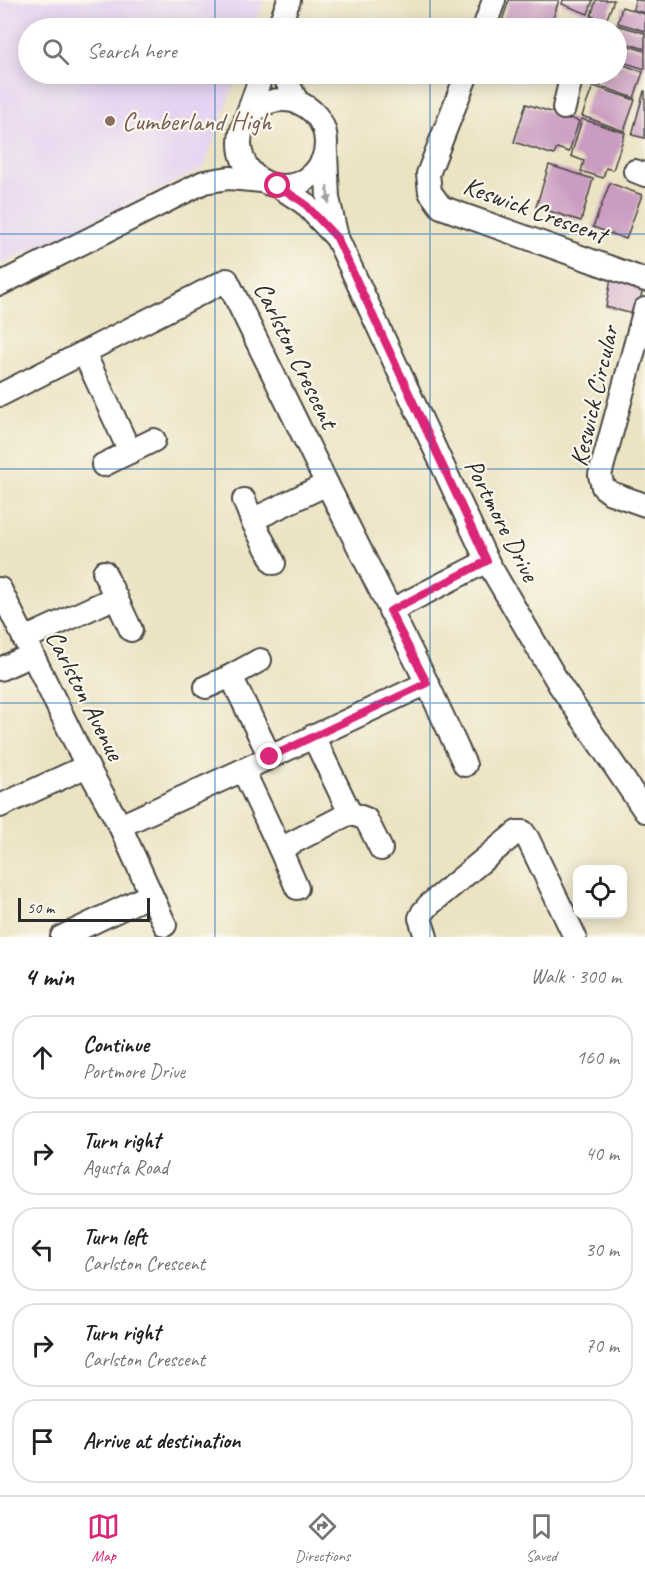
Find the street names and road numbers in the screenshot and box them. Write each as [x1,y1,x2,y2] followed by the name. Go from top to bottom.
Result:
[459,169,614,252] street label: Keswick Crescent
[246,276,347,436] street label: Carlston Crescent
[562,321,627,470] street label: Keswick Circular
[457,453,547,588] street label: Portmore Drive
[38,624,133,767] street label: Carlston Avenue

